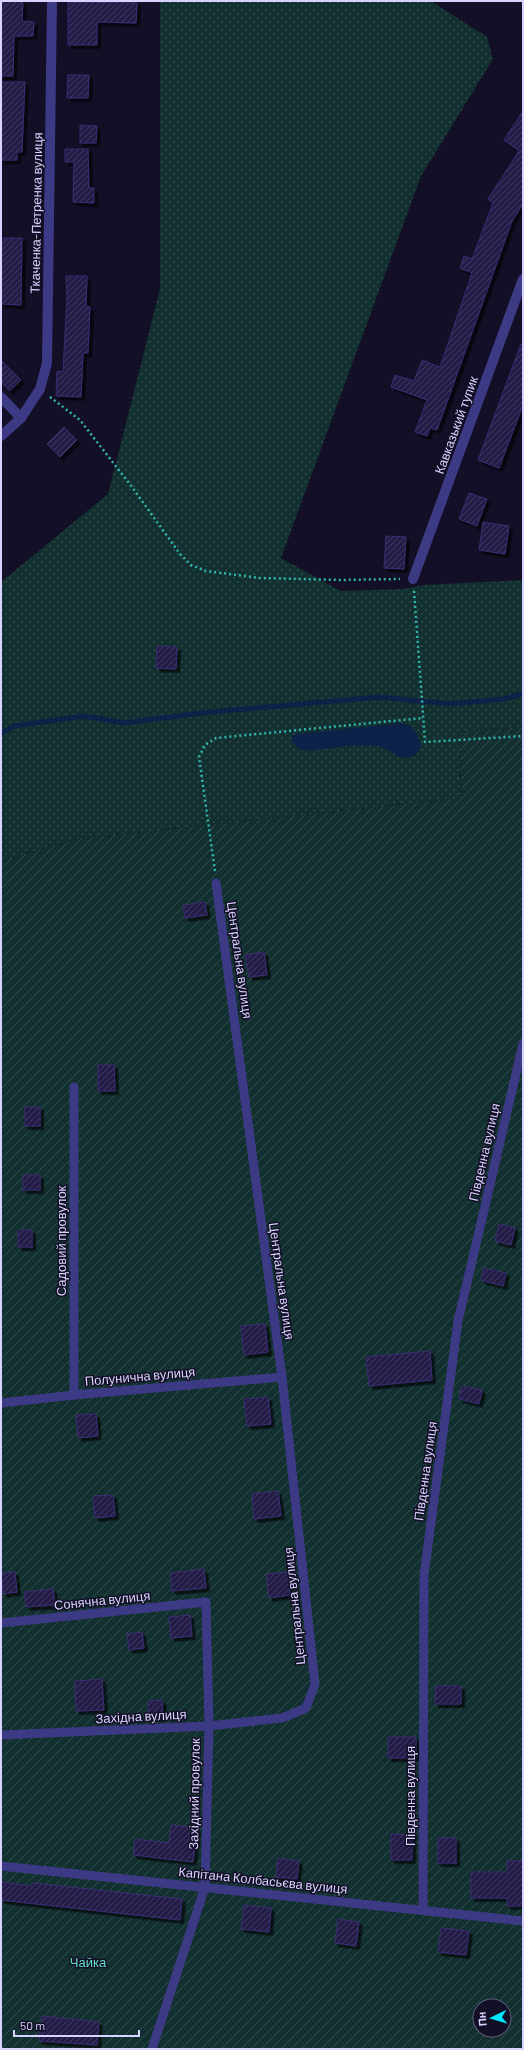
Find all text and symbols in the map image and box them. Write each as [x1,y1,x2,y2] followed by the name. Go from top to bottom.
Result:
[27,132,45,294] street label: Ткаченка-Петренка вулиця
[431,374,481,476] street label: Кавказький тупик
[224,900,256,1020] street label: Центральна вулиця
[465,1101,503,1203] street label: Південна вулиця
[53,1185,69,1296] street label: Садовий провулок
[266,1221,298,1341] street label: Центральна вулиця
[84,1363,196,1389] street label: Полунична вулиця
[410,1420,440,1522] street label: Південна вулиця
[280,1546,308,1666] street label: Центральна вулиця
[53,1587,151,1613] street label: Сонячна вулиця
[95,1706,187,1726] street label: Західна вулиця
[185,1738,203,1850] street label: Західний провулок
[402,1746,418,1846] street label: Південна вулиця
[178,1863,348,1897] street label: Капітана Колбасьєва вулиця
[70,1954,107,1970] park label: Чайка
[472,1998,512,2038] north arrow
[474,2011,489,2027] text: Пн
[14,2012,139,2038] scale bar
[20,2018,45,2032] text: 50 m

